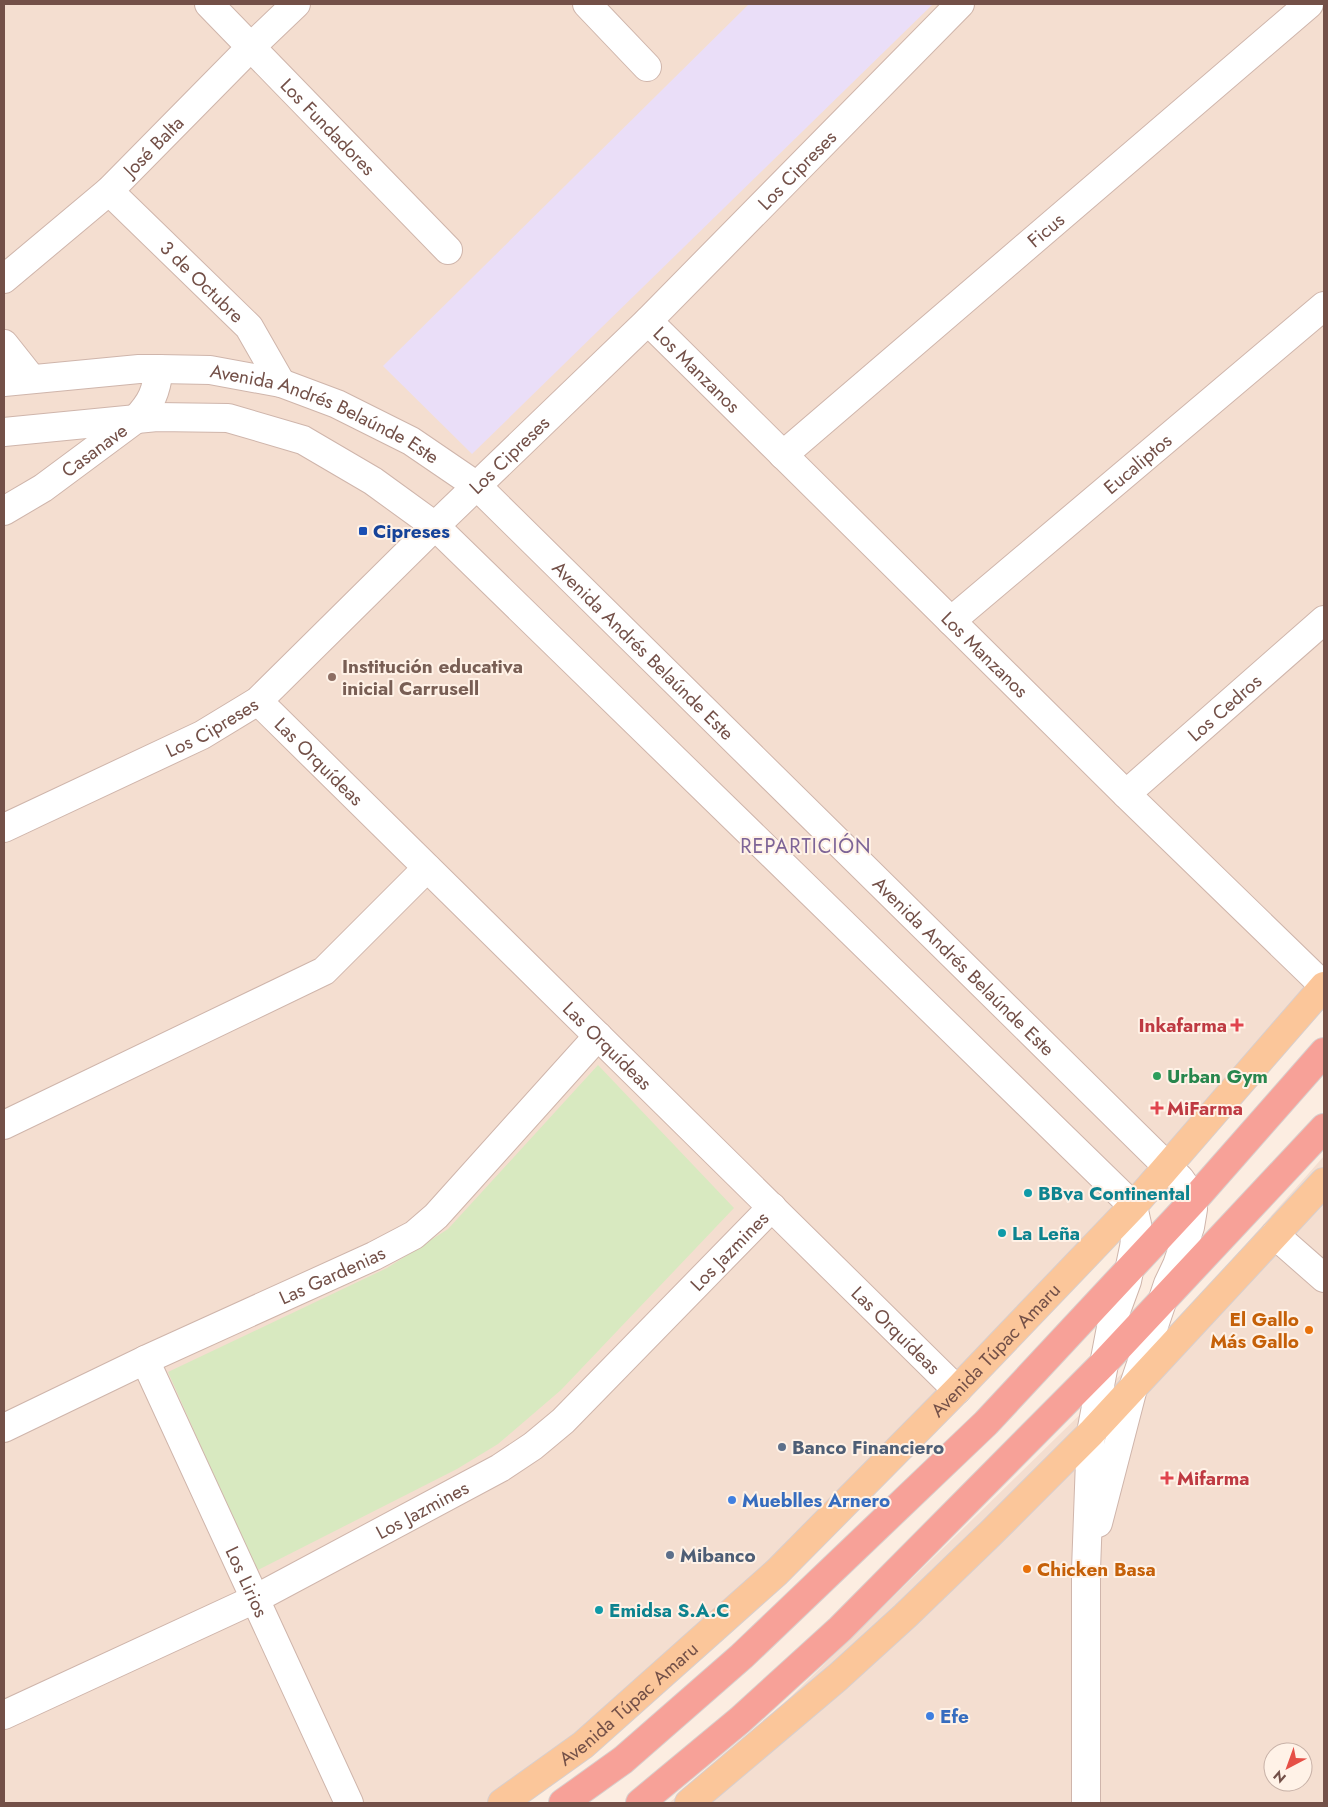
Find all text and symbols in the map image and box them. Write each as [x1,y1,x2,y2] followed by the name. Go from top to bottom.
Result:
[274,72,382,182] street label: Los Fundadores
[115,110,190,185] street label: José Balta
[752,124,843,216] street label: Los Cipreses
[1022,206,1071,254] street label: Ficus
[154,235,250,329] street label: 3 de Octubre
[647,321,746,419] street label: Los Manzanos
[208,357,444,470] street label: Avenida Andrés Belaúnde Este
[463,410,556,500] street label: Los Cipreses
[56,417,133,484] street label: Casanave
[1098,427,1178,501] street label: Eucaliptos
[373,518,450,545] place label: Cipreses
[357,525,369,537] marker: Cipreses
[546,555,740,746] street label: Avenida Andrés Belaúnde Este
[935,606,1034,704] street label: Los Manzanos
[342,653,523,702] place label: Institución educativa inicial Carrusell
[1182,668,1268,748] street label: Los Cedros
[326,671,338,683] marker: Institución educativa inicial Carrusell
[161,691,264,764] street label: Los Cipreses
[268,712,370,812] street label: Las Orquídeas
[740,832,872,861] district label: REPARTICIÓN
[867,871,1061,1062] street label: Avenida Andrés Belaúnde Este
[557,996,658,1096] street label: Las Orquídeas
[1138,1012,1227,1039] place label: Inkafarma
[1231,1019,1243,1031] marker: Inkafarma
[1167,1063,1268,1090] place label: Urban Gym
[1151,1070,1163,1082] marker: Urban Gym
[1167,1095,1243,1122] place label: MiFarma
[1151,1102,1163,1114] marker: MiFarma
[1038,1180,1190,1207] place label: BBva Continental
[1022,1187,1034,1199] marker: BBva Continental
[684,1205,775,1297] street label: Los Jazmines
[1012,1220,1080,1247] place label: La Leña
[996,1227,1008,1239] marker: La Leña
[275,1239,390,1311] street label: Las Gardenias
[925,1277,1067,1423] street label: Avenida Túpac Amaru
[845,1280,947,1381] street label: Las Orquídeas
[1210,1306,1299,1355] place label: El Gallo Más Gallo
[1303,1324,1315,1336] marker: El Gallo Más Gallo
[792,1434,944,1461] place label: Banco Financiero
[776,1441,788,1453] marker: Banco Financiero
[1177,1465,1250,1492] place label: Mifarma
[1161,1472,1173,1484] marker: Mifarma
[371,1474,474,1546] street label: Los Jazmines
[742,1487,890,1514] place label: Mueblles Arnero
[726,1494,738,1506] marker: Mueblles Arnero
[219,1542,275,1622] street label: Los Lirios
[680,1542,756,1569] place label: Mibanco
[664,1549,676,1561] marker: Mibanco
[1037,1556,1156,1583] place label: Chicken Basa
[1021,1563,1033,1575] marker: Chicken Basa
[609,1597,730,1624] place label: Emidsa S.A.C
[593,1604,605,1616] marker: Emidsa S.A.C
[553,1636,704,1772] street label: Avenida Túpac Amaru
[940,1703,969,1730] place label: Efe
[924,1710,936,1722] marker: Efe
[1263,1742,1313,1792] north arrow
[1269,1766,1290,1788] text: N

